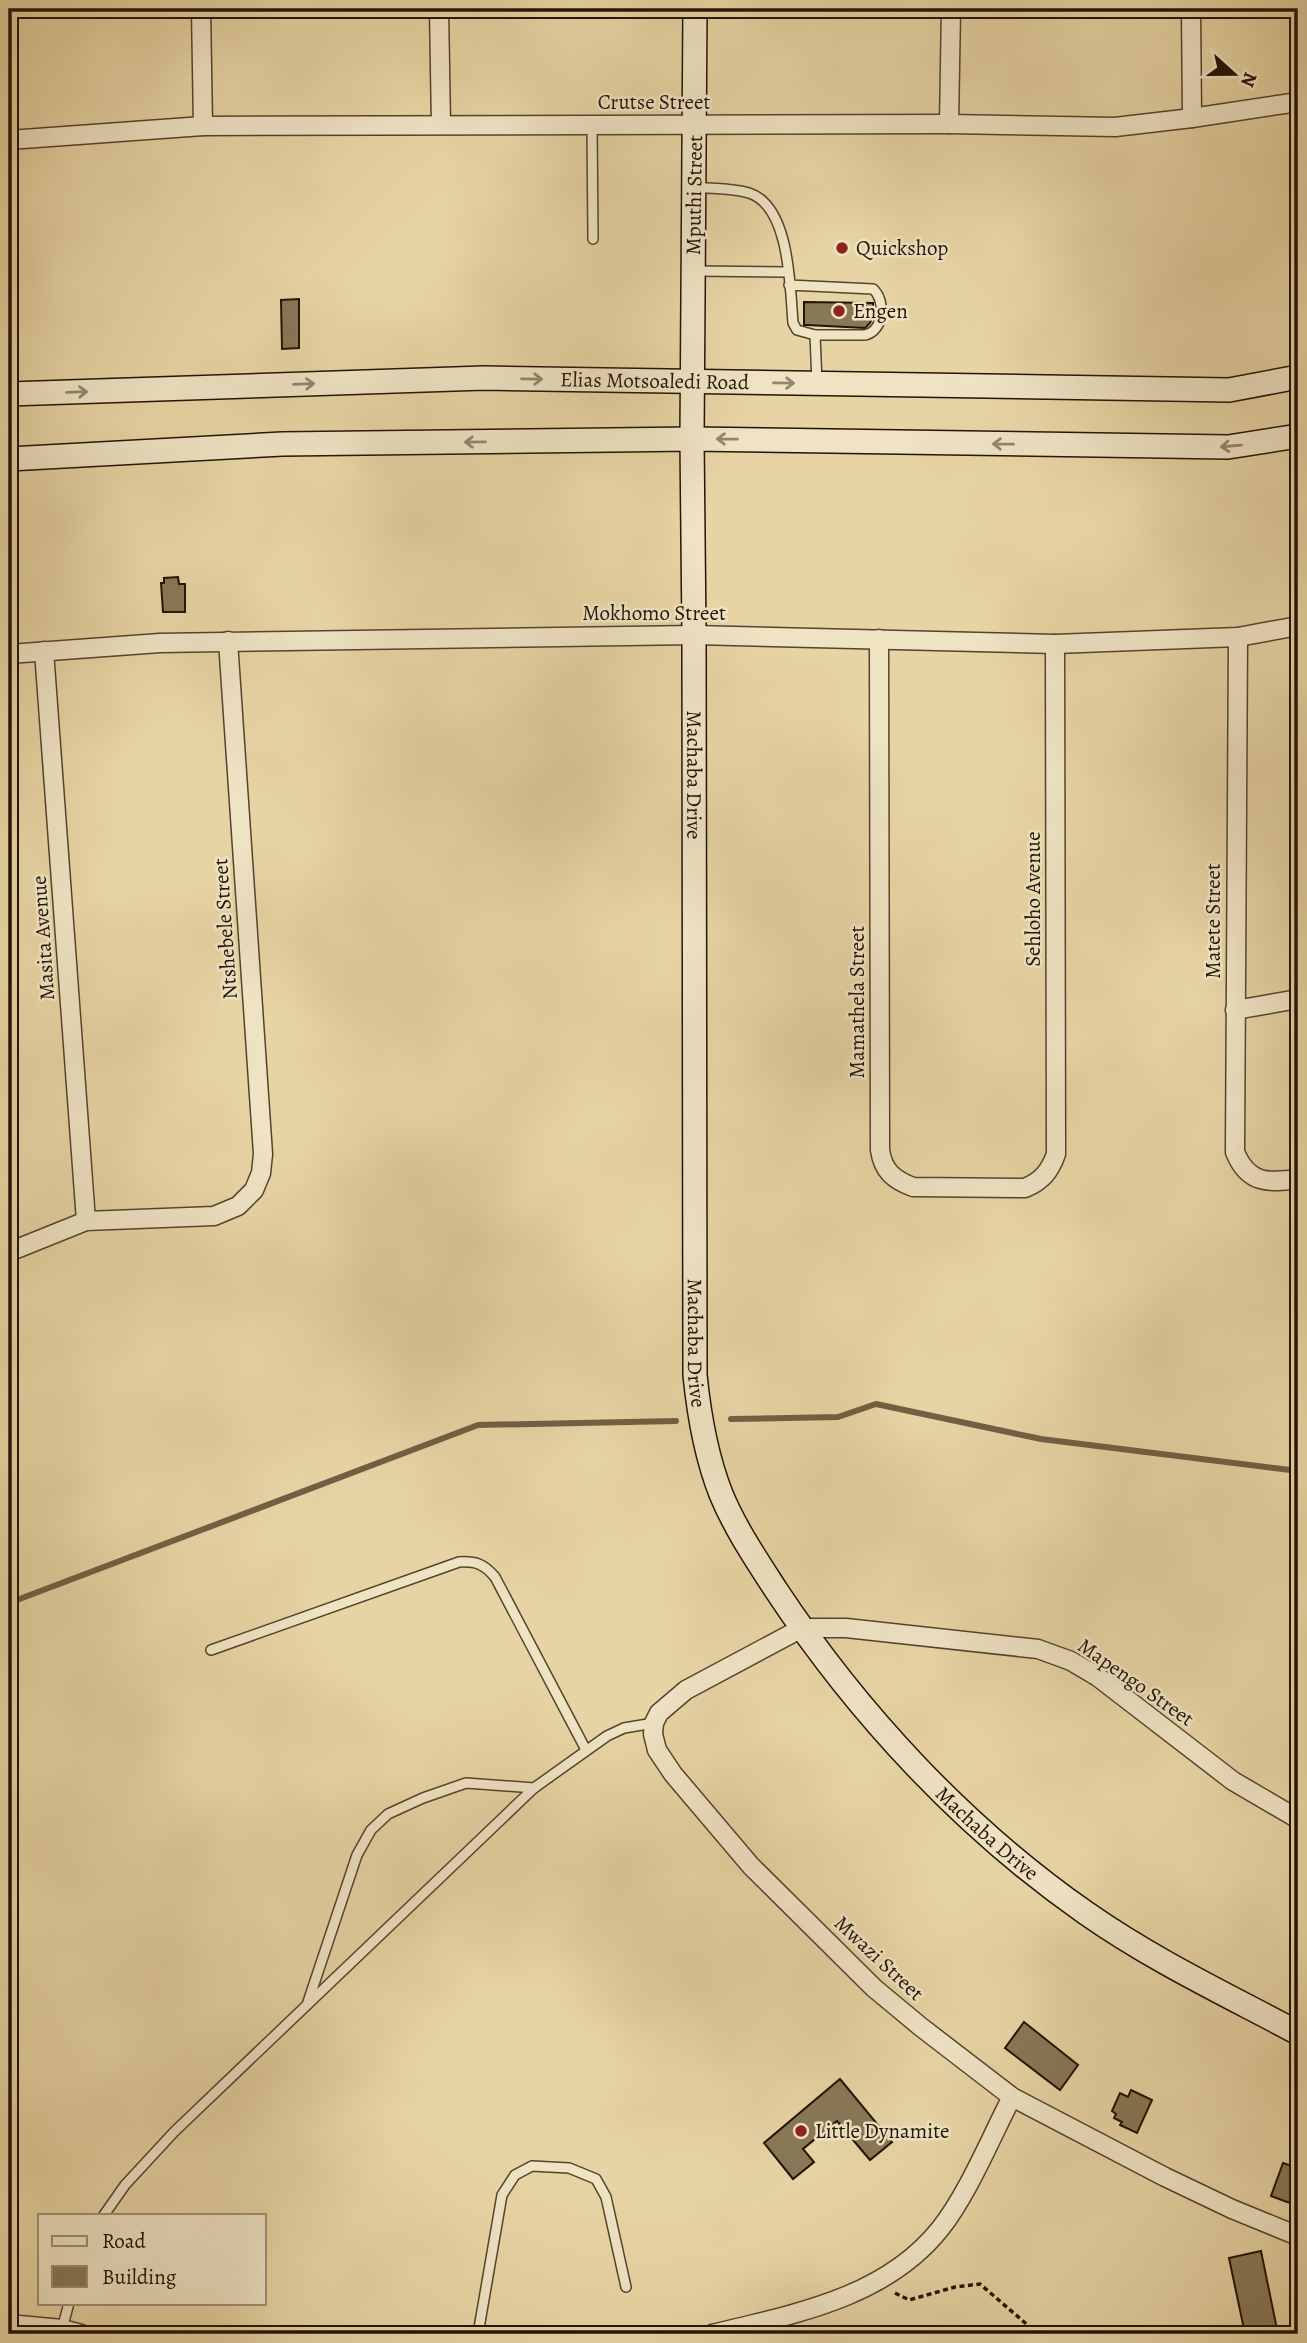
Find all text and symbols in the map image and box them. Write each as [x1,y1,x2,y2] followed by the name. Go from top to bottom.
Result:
[1198,38,1268,108] north arrow
[1234,69,1264,91] text: N
[598,88,710,116] street label: Crutse Street
[679,135,709,255] street label: Mputhi Street
[856,234,948,262] place label: Quickshop
[834,240,850,256] marker: Quickshop
[853,297,908,325] place label: Engen
[831,303,847,319] marker: Engen
[560,365,750,396] street label: Elias Motsoaledi Road
[520,372,543,386] one-way arrow
[772,376,795,390] one-way arrow
[293,378,316,391] one-way arrow
[65,385,88,398] one-way arrow
[716,433,739,446] one-way arrow
[464,435,487,449] one-way arrow
[992,437,1015,450] one-way arrow
[1220,440,1243,453] one-way arrow
[582,599,726,627] street label: Mokhomo Street
[680,710,708,840] street label: Machaba Drive
[1019,831,1047,967] street label: Sehloho Avenue
[206,857,244,1001] street label: Ntshebele Street
[1199,863,1227,979] street label: Matete Street
[25,875,61,1001] street label: Masita Avenue
[843,925,871,1078] street label: Mamathela Street
[681,1278,713,1409] street label: Machaba Drive
[1072,1631,1200,1733] street label: Mapengo Street
[929,1780,1044,1887] street label: Machaba Drive
[828,1909,930,2007] street label: Mwazi Street
[815,2117,949,2145] place label: Little Dynamite
[793,2123,809,2139] marker: Little Dynamite
[38,2214,266,2304] legend
[102,2227,146,2255] text: Road
[102,2263,177,2291] text: Building

